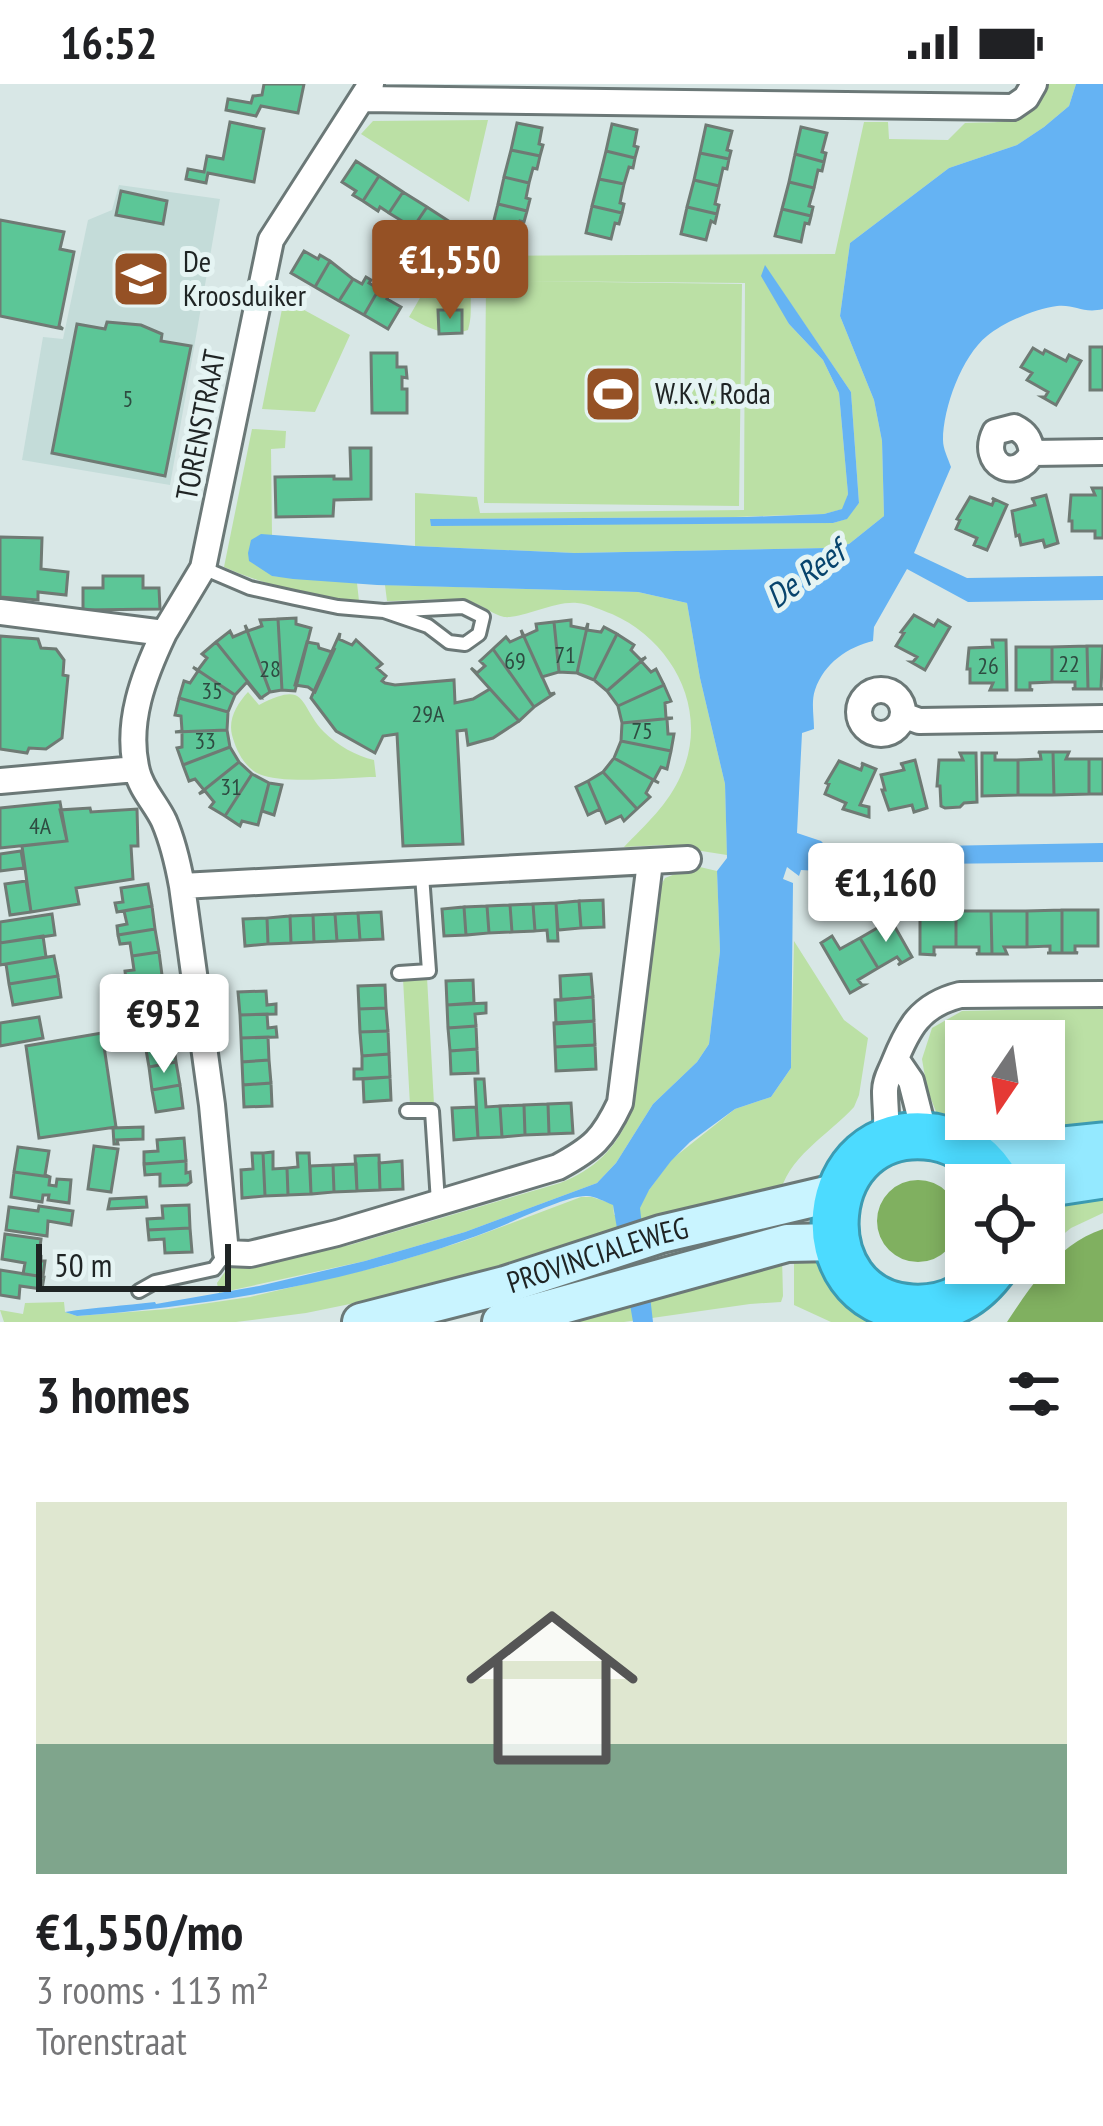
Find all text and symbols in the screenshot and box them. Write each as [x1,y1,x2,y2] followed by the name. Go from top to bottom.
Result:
[60,13,157,71] text: 16:52
[352,220,548,322] pin: €1,550
[399,233,501,284] text: €1,550
[183,241,307,314] place label: De Kroosduiker
[110,248,172,310] school or university icon: De Kroosduiker
[166,346,233,503] street label: TORENSTRAAT
[582,363,644,425] sports icon: W.K.V. Roda
[655,373,771,412] place label: W.K.V. Roda
[123,383,133,414] house number: 5
[756,526,859,617] water label: De Reef
[554,639,576,670] house number: 71
[504,645,526,676] house number: 69
[1058,648,1080,679] house number: 22
[977,650,999,681] house number: 26
[259,653,281,684] house number: 28
[201,675,223,706] house number: 35
[412,698,445,729] house number: 29A
[631,715,653,746] house number: 75
[194,725,216,756] house number: 33
[220,771,242,802] house number: 31
[29,810,52,841] house number: 4A
[788,843,984,945] pin: €1,160
[835,856,937,907] text: €1,160
[93,974,235,1076] pin: €952
[127,987,201,1038] text: €952
[945,1020,1065,1140] north arrow
[945,1020,1065,1284] map controls
[945,1164,1065,1284] button: locate
[502,1207,692,1301] street label: PROVINCIALEWEG
[36,1238,231,1291] scale bar
[54,1243,112,1286] text: 50 m
[36,1361,190,1427] text: 3 homes
[1001,1361,1067,1427] icon: filters
[444,1580,660,1796] icon: home
[36,1898,243,1964] text: €1,550/mo
[36,1964,269,2015] text: 3 rooms · 113 m²
[36,2015,187,2066] text: Torenstraat

